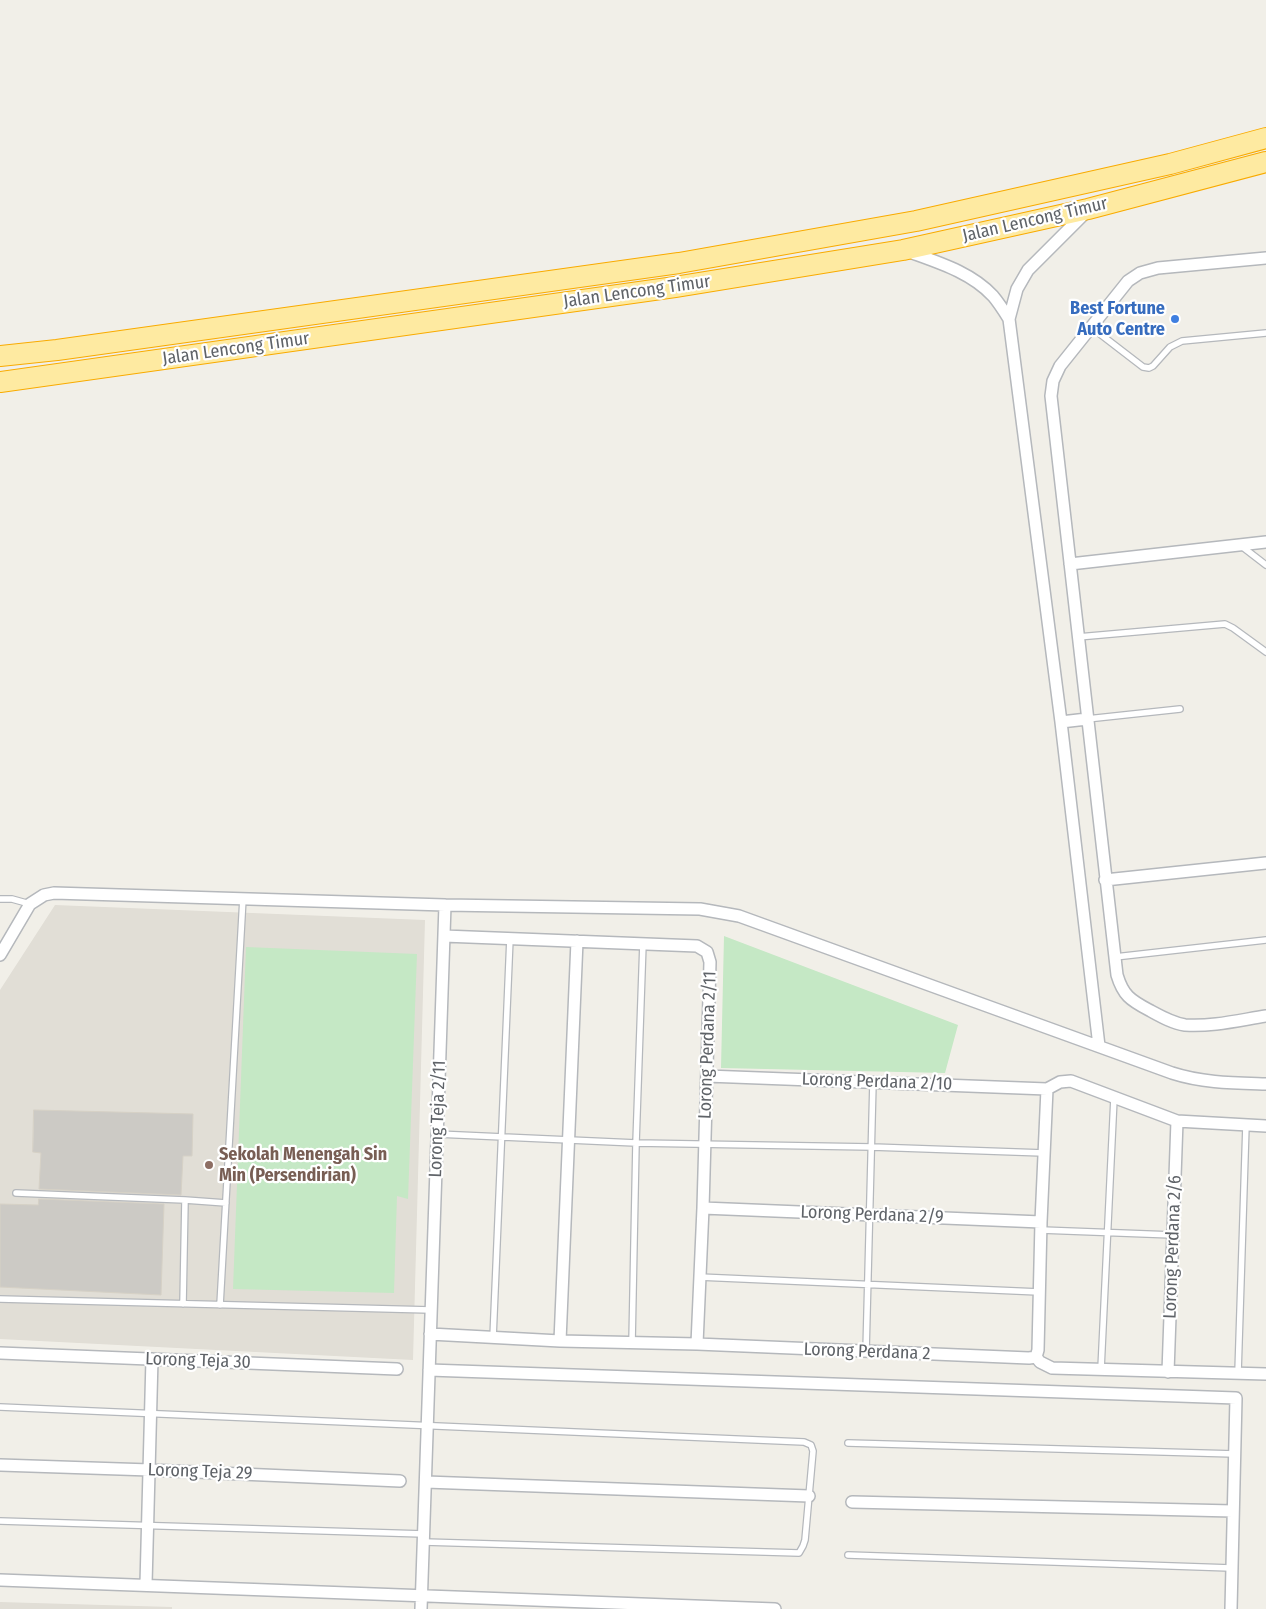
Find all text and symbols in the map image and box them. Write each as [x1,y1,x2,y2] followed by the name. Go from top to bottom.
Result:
[960,193,1110,247] street label: Jalan Lencong Timur
[562,271,712,313] street label: Jalan Lencong Timur
[1070,298,1165,340] place label: Best Fortune Auto Centre
[1169,313,1181,325] marker: Best Fortune Auto Centre
[161,328,311,370] street label: Jalan Lencong Timur
[695,971,721,1119] street label: Lorong Perdana 2/11
[425,1060,451,1178] street label: Lorong Teja 2/11
[801,1069,953,1095] street label: Lorong Perdana 2/10
[219,1144,387,1186] place label: Sekolah Menengah Sin Min (Persendirian)
[203,1159,215,1171] marker: Sekolah Menengah Sin Min (Persendirian)
[1160,1175,1186,1319] street label: Lorong Perdana 2/6
[800,1202,944,1228] street label: Lorong Perdana 2/9
[803,1339,931,1365] street label: Lorong Perdana 2
[145,1348,251,1374] street label: Lorong Teja 30
[147,1459,253,1485] street label: Lorong Teja 29

